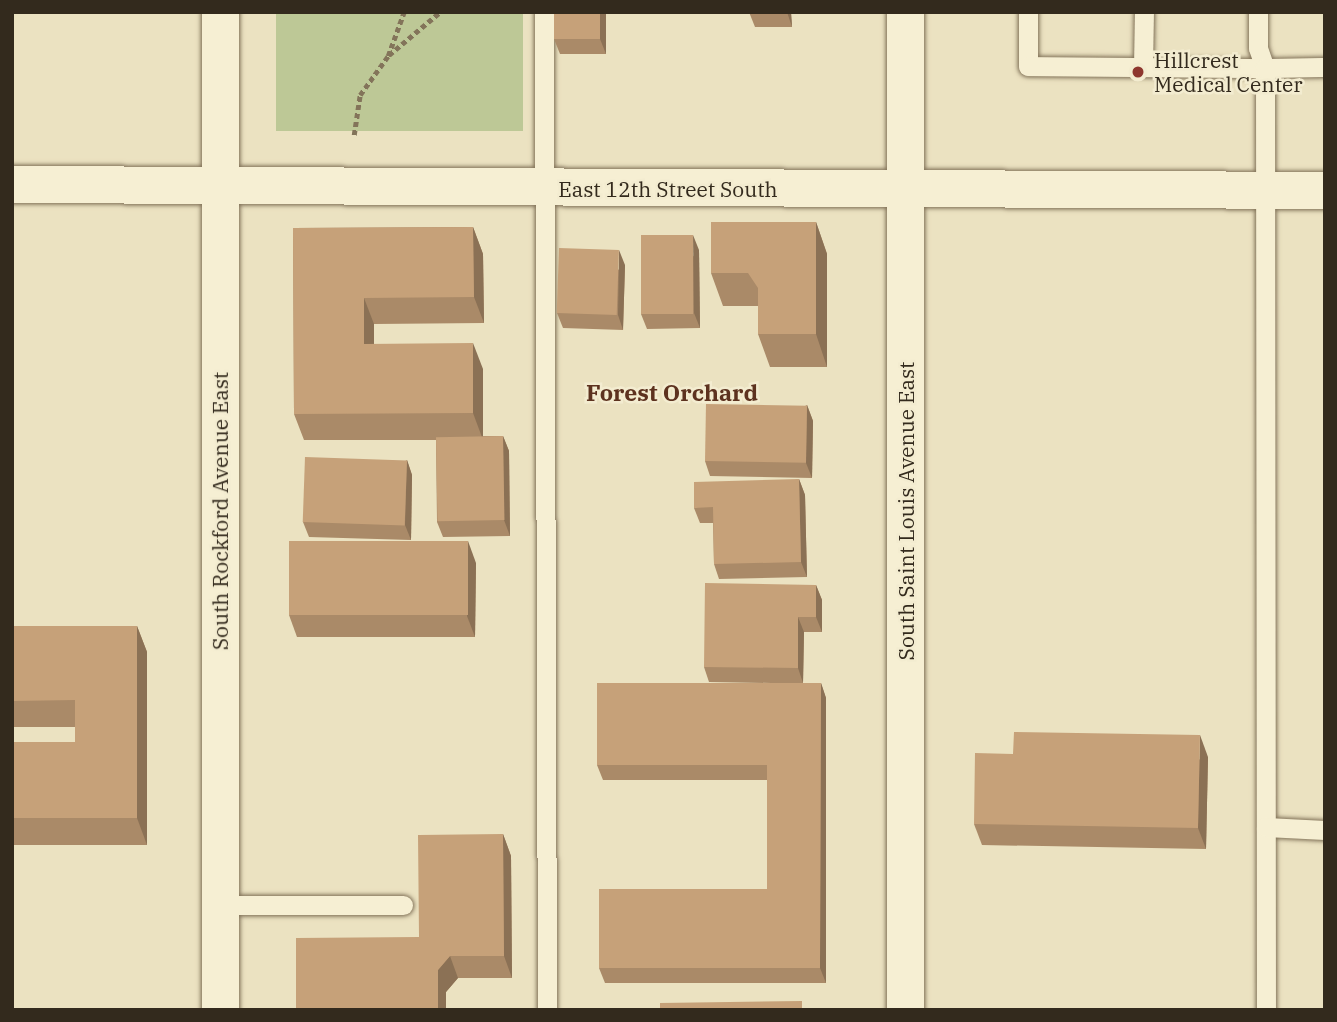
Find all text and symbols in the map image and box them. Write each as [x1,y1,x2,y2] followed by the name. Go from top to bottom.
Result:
[1154,47,1303,97] place label: Hillcrest Medical Center
[1128,62,1148,82] marker: Hillcrest Medical Center
[558,176,778,202] street label: East 12th Street South
[893,362,919,660] street label: South Saint Louis Avenue East
[207,372,233,650] street label: South Rockford Avenue East
[586,378,758,406] district label: Forest Orchard

